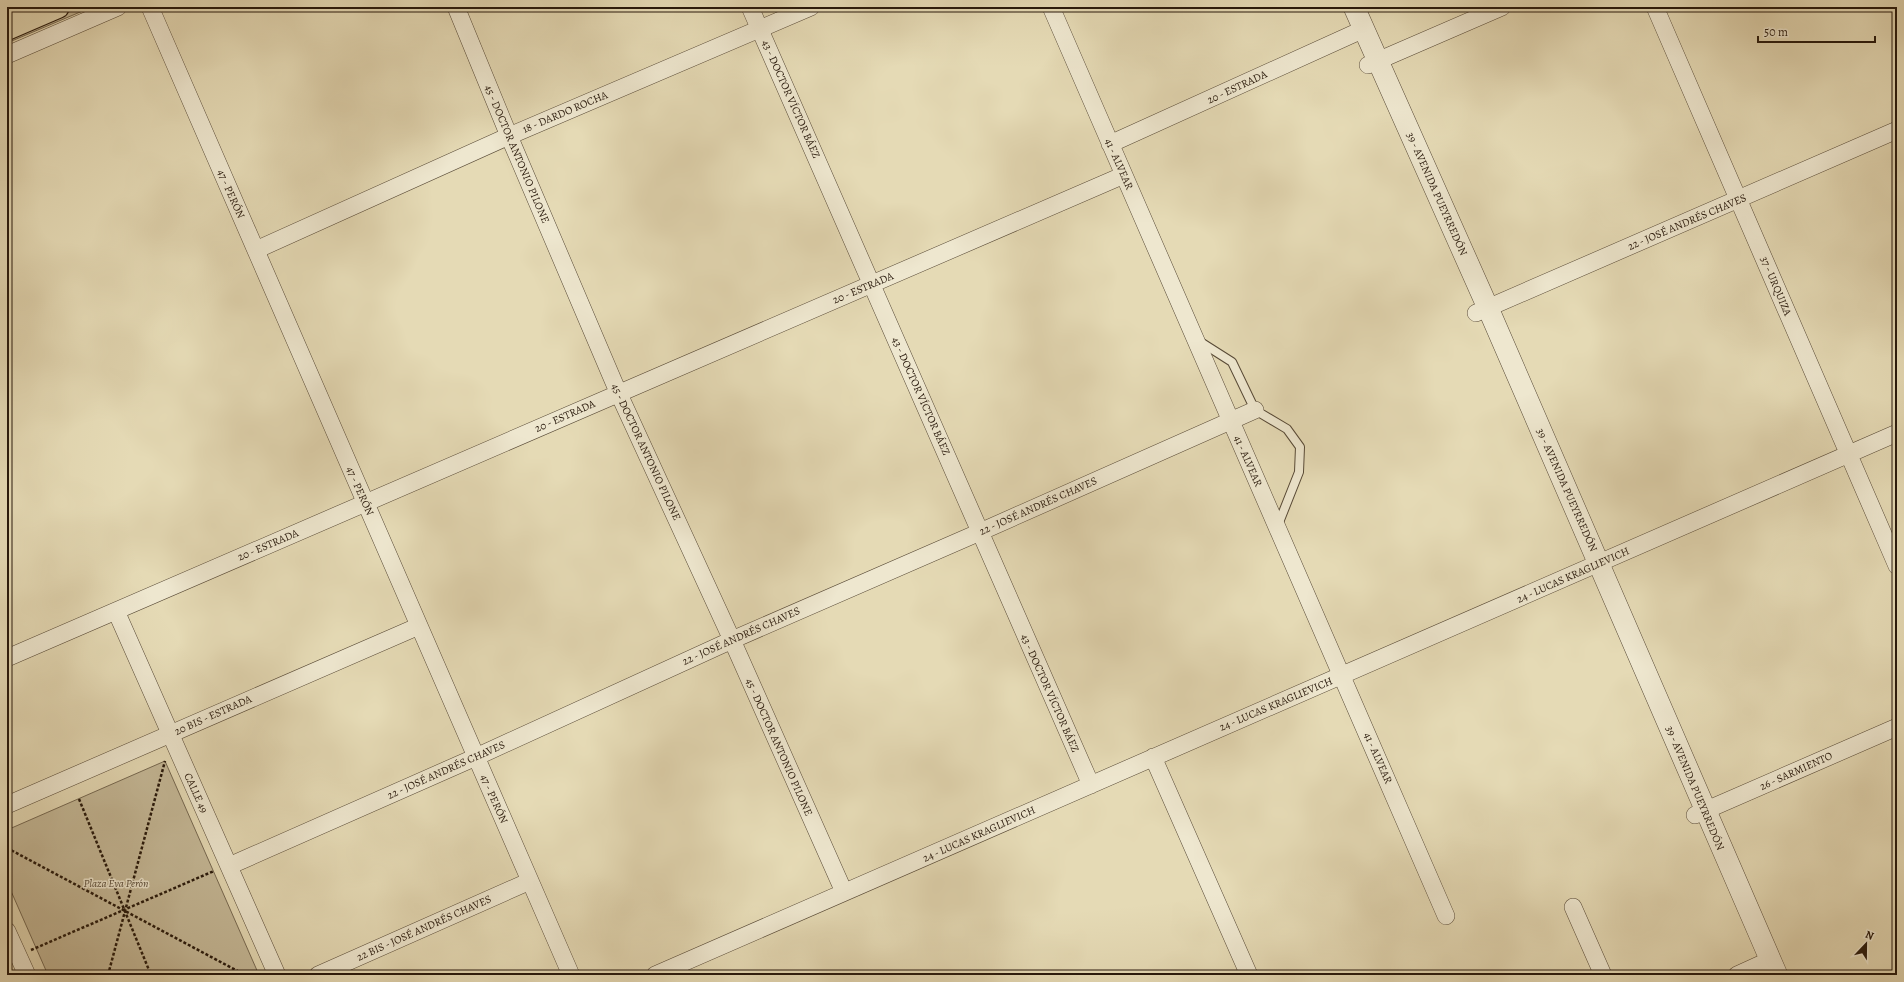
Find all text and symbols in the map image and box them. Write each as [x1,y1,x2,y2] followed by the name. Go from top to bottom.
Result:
[1758,18,1875,44] scale bar
[1764,24,1788,40] text: 50 m
[758,37,824,161] street label: 43 - DOCTOR VÍCTOR BÁEZ
[1205,66,1270,107] street label: 20 - ESTRADA
[481,82,553,226] street label: 45 - DOCTOR ANTONIO PILONE
[520,87,610,137] street label: 18 - DARDO ROCHA
[1403,130,1471,258] street label: 39 - AVENIDA PUEYRREDÓN
[1101,136,1137,192] street label: 41 - ALVEAR
[213,167,249,221] street label: 47 - PERÓN
[1625,190,1749,254] street label: 22 - JOSÉ ANDRÉS CHAVES
[1757,254,1795,319] street label: 37 - URQUIZA
[830,268,896,308] street label: 20 - ESTRADA
[888,334,954,458] street label: 43 - DOCTOR VÍCTOR BÁEZ
[608,381,684,523] street label: 45 - DOCTOR ANTONIO PILONE
[532,396,598,436] street label: 20 - ESTRADA
[1533,426,1601,554] street label: 39 - AVENIDA PUEYRREDÓN
[1230,433,1266,489] street label: 41 - ALVEAR
[342,464,378,518] street label: 47 - PERÓN
[977,473,1100,539] street label: 22 - JOSÉ ANDRÉS CHAVES
[235,525,301,565] street label: 20 - ESTRADA
[1514,543,1632,607] street label: 24 - LUCAS KRAGLIEVICH
[680,603,803,669] street label: 22 - JOSÉ ANDRÉS CHAVES
[1017,631,1083,755] street label: 43 - DOCTOR VÍCTOR BÁEZ
[1217,673,1335,735] street label: 24 - LUCAS KRAGLIEVICH
[742,676,816,818] street label: 45 - DOCTOR ANTONIO PILONE
[172,691,255,739] street label: 20 BIS - ESTRADA
[1662,723,1728,853] street label: 39 - AVENIDA PUEYRREDÓN
[1360,730,1396,786] street label: 41 - ALVEAR
[385,737,508,803] street label: 22 - JOSÉ ANDRÉS CHAVES
[1757,748,1835,794] street label: 26 - SARMIENTO
[180,770,212,816] street label: CALLE 49
[476,772,512,826] street label: 47 - PERÓN
[920,802,1038,866] street label: 24 - LUCAS KRAGLIEVICH
[83,876,149,891] park label: Plaza Eva Perón
[354,891,494,965] street label: 22 BIS - JOSÉ ANDRÉS CHAVES
[1846,924,1886,964] north arrow
[1863,927,1876,944] text: N

